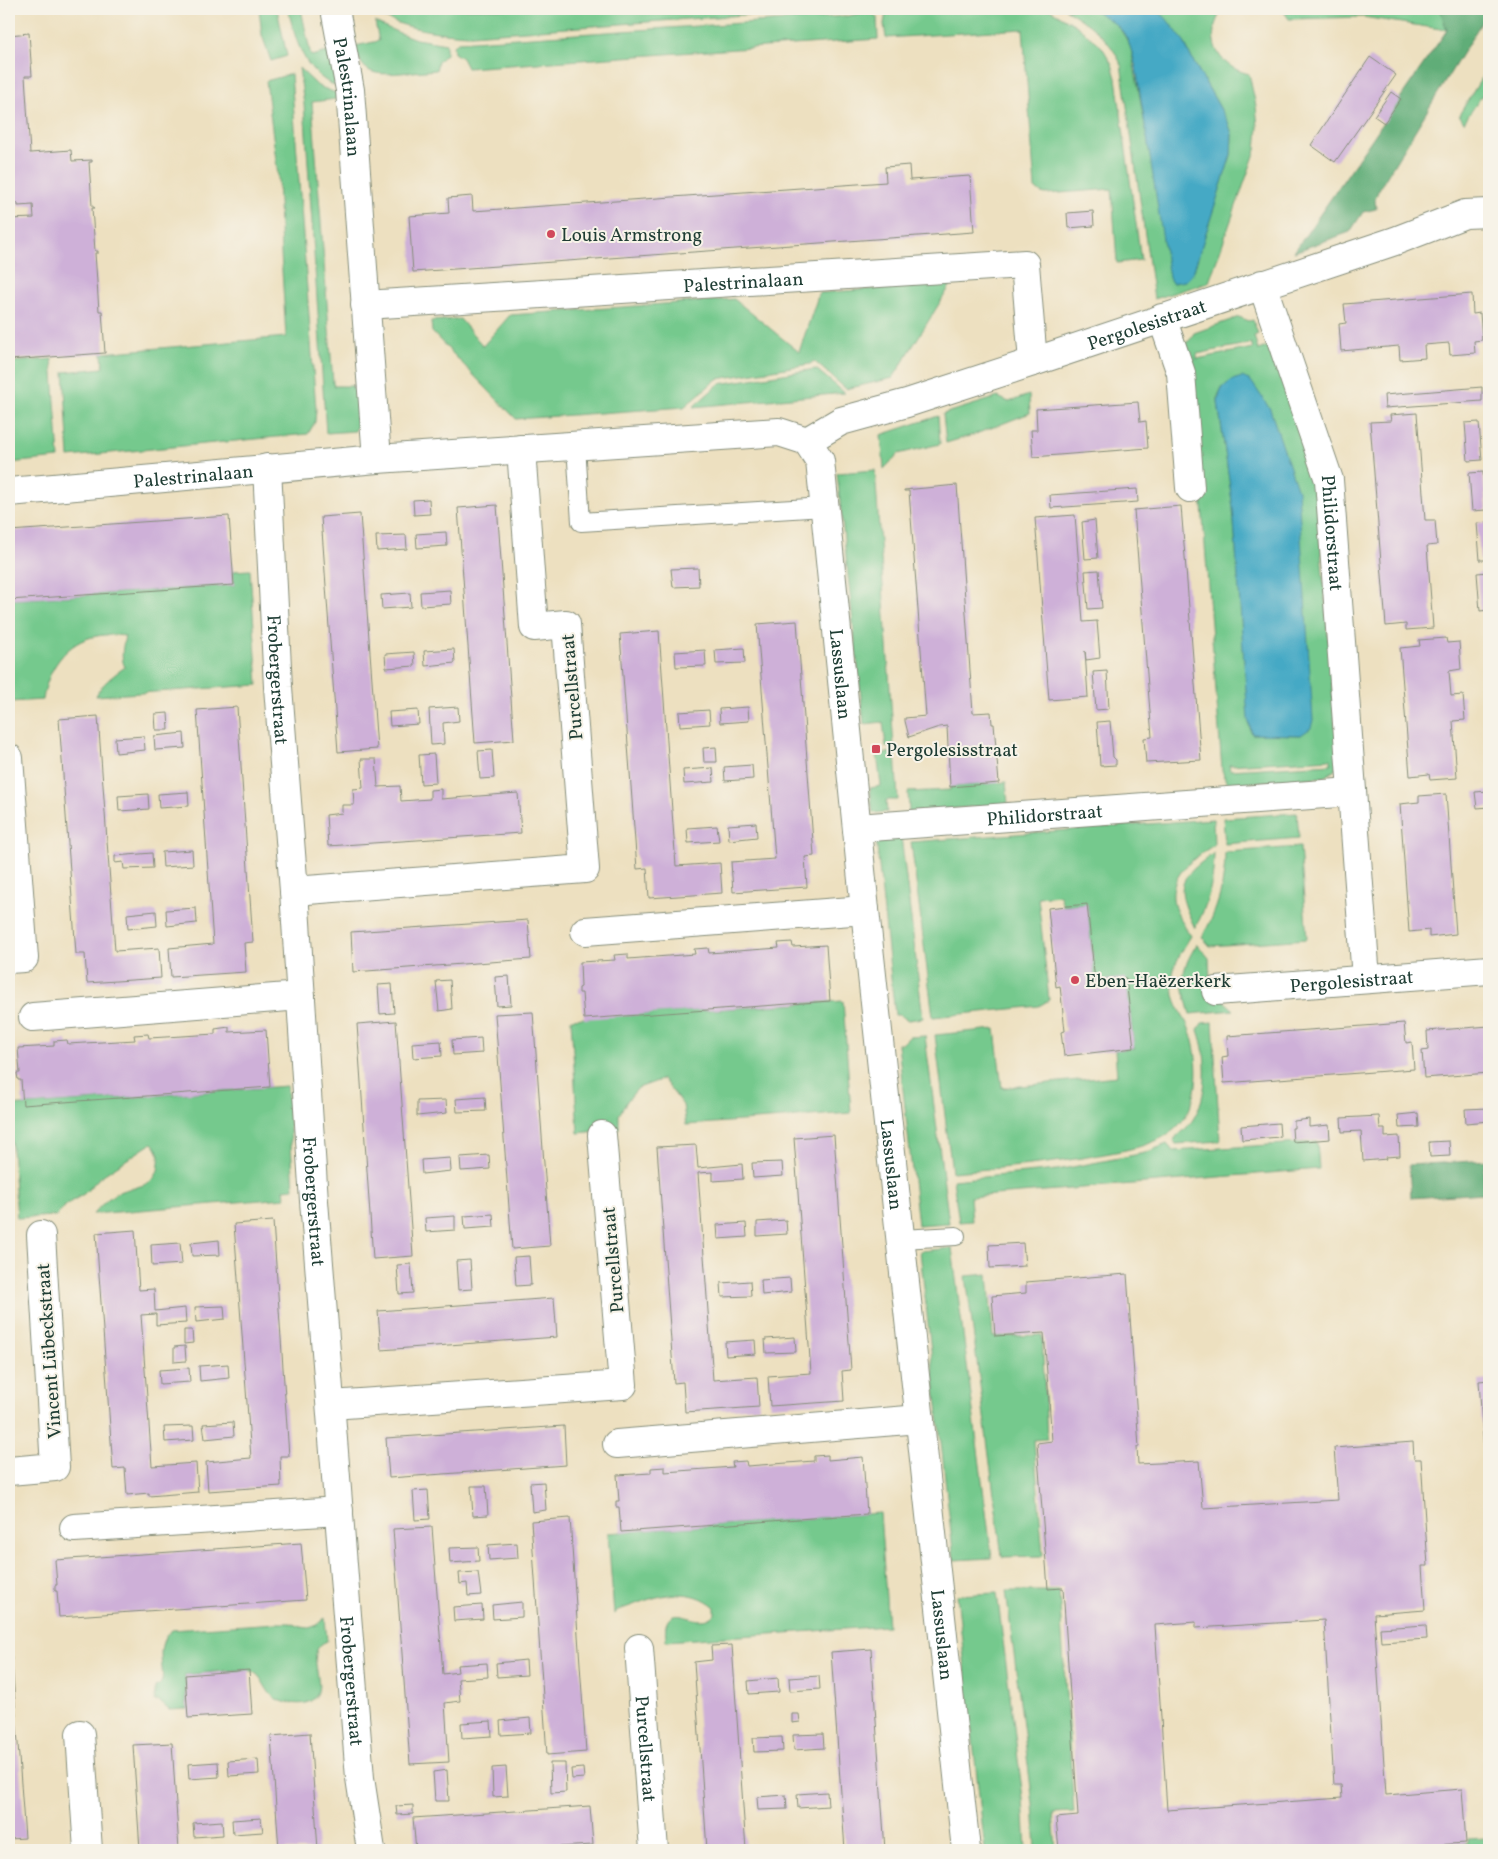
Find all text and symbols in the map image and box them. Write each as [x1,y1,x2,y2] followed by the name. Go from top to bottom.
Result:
[325,35,366,158] street label: Palestrinalaan
[561,223,702,249] place label: Louis Armstrong
[545,228,557,240] marker: Louis Armstrong
[682,267,804,300] street label: Palestrinalaan
[1084,294,1210,358] street label: Pergolesistraat
[132,459,255,496] street label: Palestrinalaan
[1314,474,1348,592] street label: Philidorstraat
[259,614,294,746] street label: Frobergerstraat
[822,628,857,721] street label: Lassuslaan
[555,632,591,741] street label: Purcellstraat
[886,738,1018,764] place label: Pergolesisstraat
[870,743,882,755] marker: Pergolesisstraat
[986,799,1104,834] street label: Philidorstraat
[1289,965,1415,1000] street label: Pergolesistraat
[1085,969,1231,995] place label: Eben-Haëzerkerk
[1069,974,1081,986] marker: Eben-Haëzerkerk
[873,1118,908,1211] street label: Lassuslaan
[295,1136,330,1268] street label: Frobergerstraat
[596,1205,632,1314] street label: Purcellstraat
[31,1262,69,1439] street label: Vincent Lübeckstraat
[923,1588,959,1682] street label: Lassuslaan
[332,1615,368,1747] street label: Frobergerstraat
[628,1695,661,1803] street label: Purcellstraat

